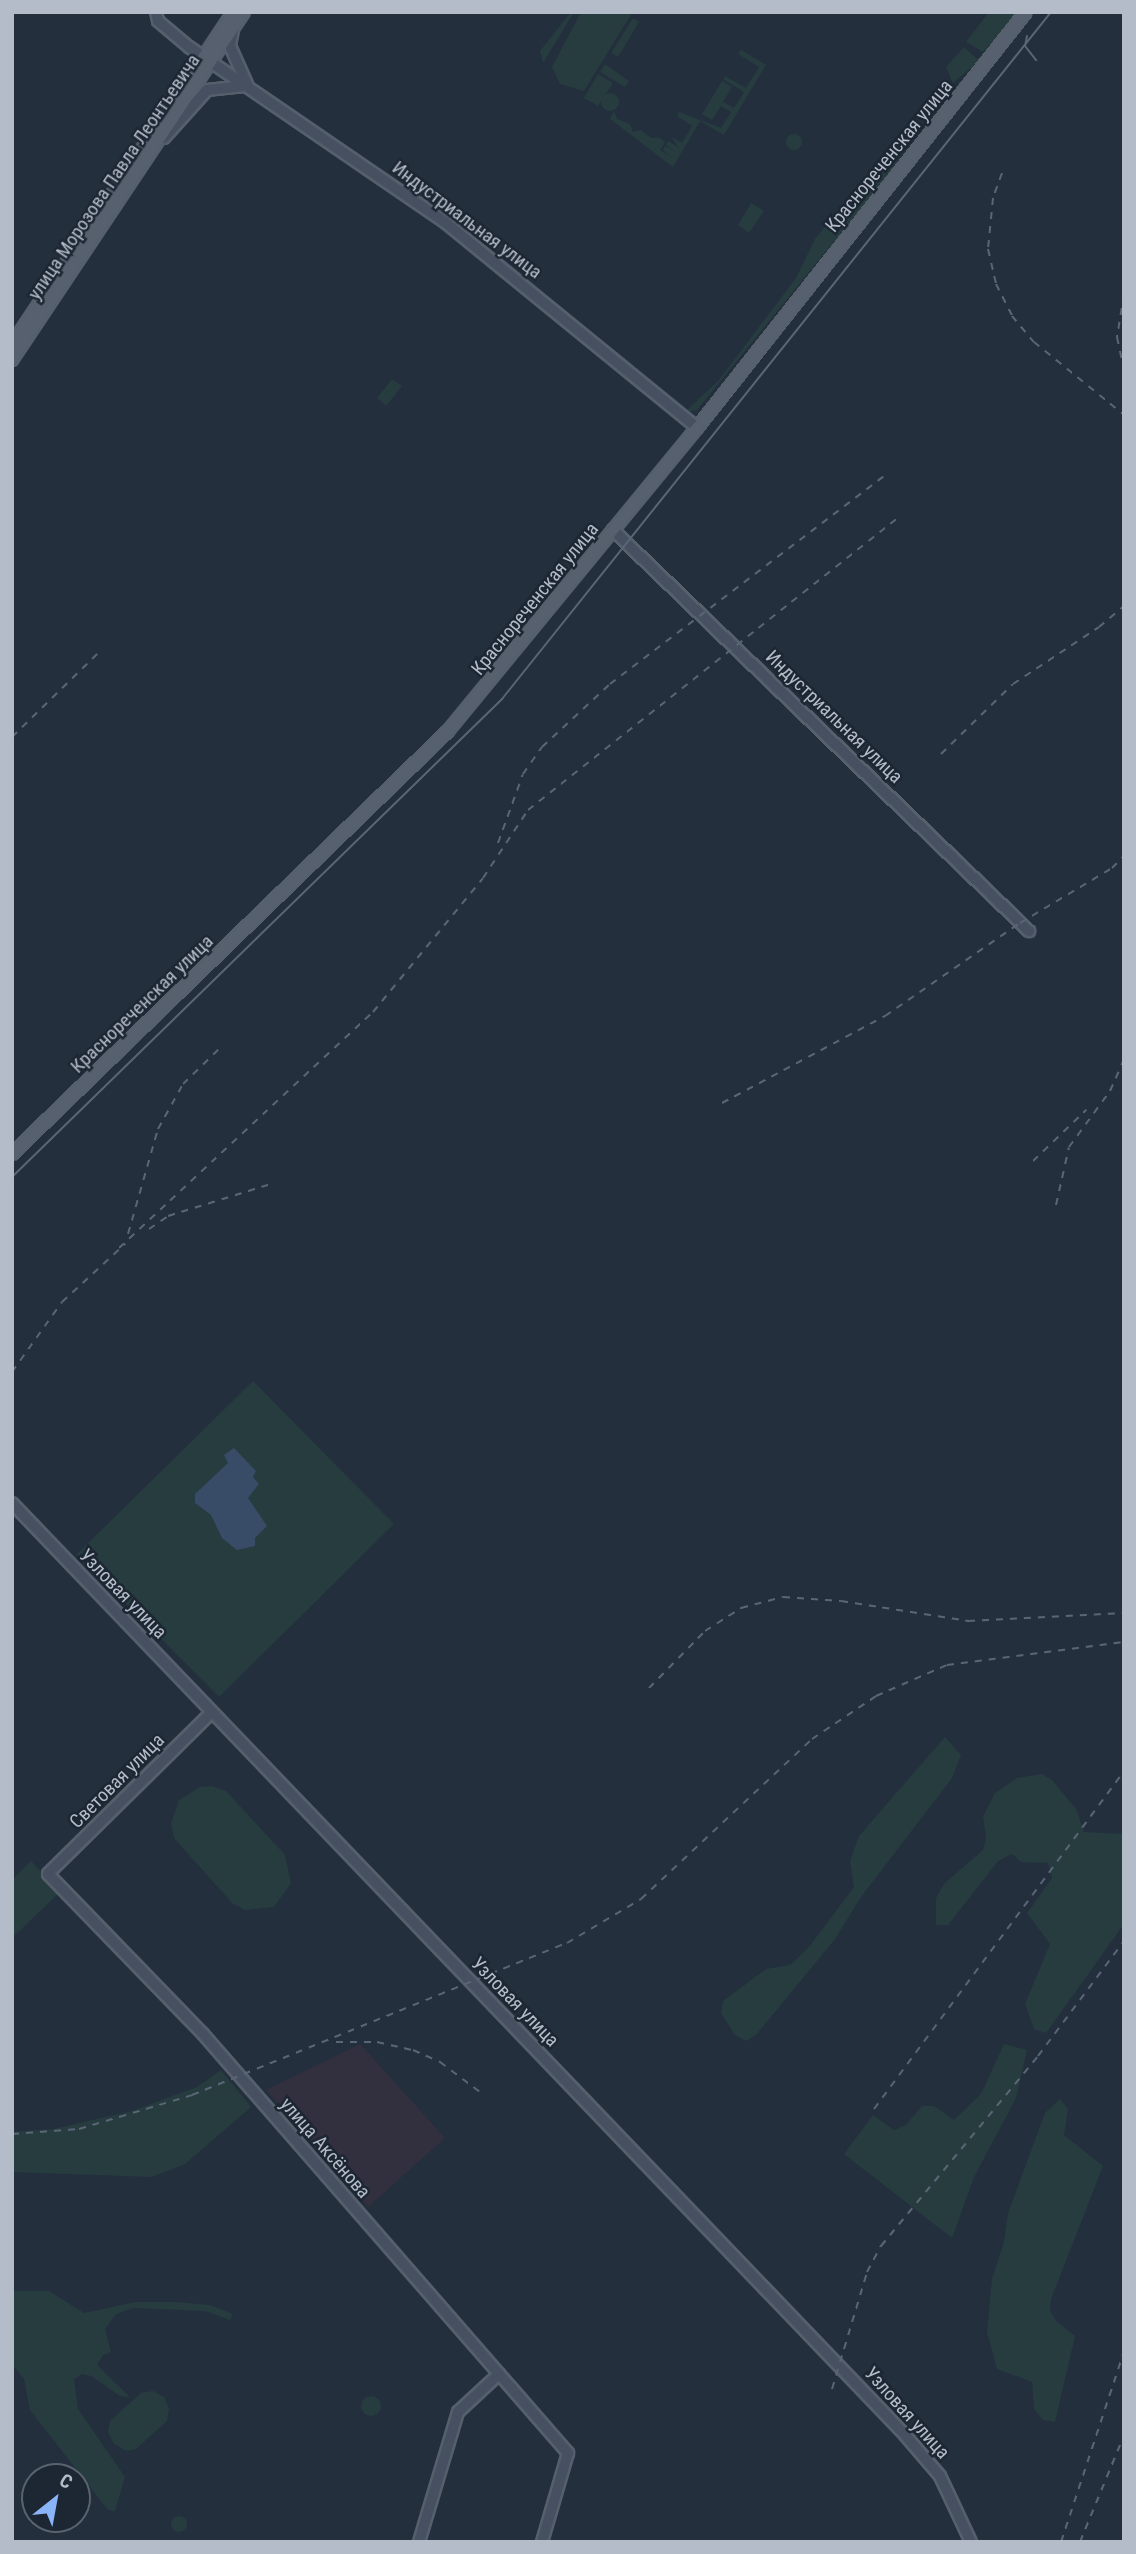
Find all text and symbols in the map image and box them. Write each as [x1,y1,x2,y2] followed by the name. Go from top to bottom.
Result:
[23,50,205,304] street label: улица Морозова Павла Леонтьевича
[821,75,957,237] street label: Краснореченская улица
[388,156,546,284] street label: Индустриальная улица
[467,518,603,680] street label: Краснореченская улица
[761,646,907,788] street label: Индустриальная улица
[66,930,218,1078] street label: Краснореченская улица
[75,1544,171,1644] street label: Узловая улица
[65,1729,169,1833] street label: Световая улица
[467,1952,563,2052] street label: Узловая улица
[275,2093,375,2203] street label: улица Аксёнова
[860,2362,954,2464] street label: Узловая улица
[21,2463,91,2533] north arrow
[55,2469,77,2494] text: С

